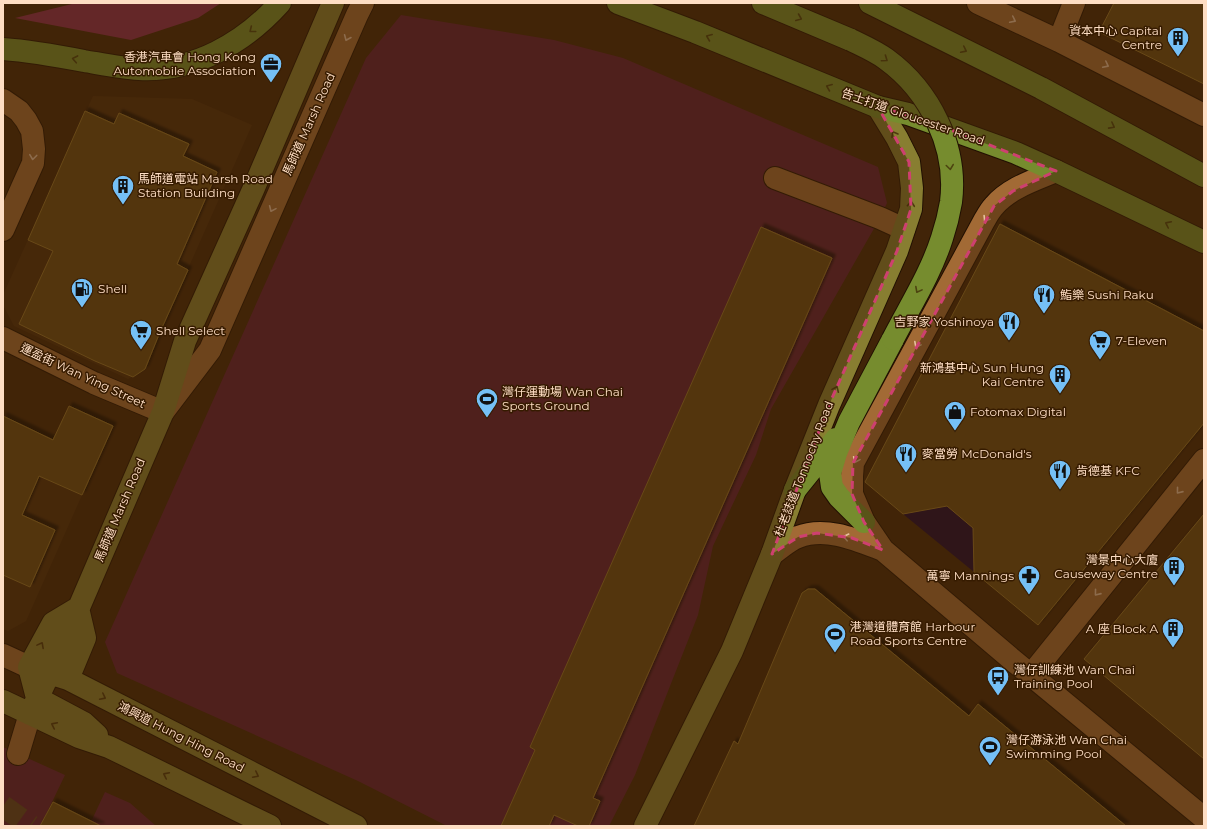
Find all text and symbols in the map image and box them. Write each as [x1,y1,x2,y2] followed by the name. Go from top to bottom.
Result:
[794,13,802,21] one-way arrow
[1009,15,1016,23] one-way arrow
[1069,23,1162,52] place label: 資本中心 Capital Centre
[1165,25,1191,58] building icon: 資本中心 Capital Centre
[250,26,257,33] one-way arrow
[344,34,352,42] one-way arrow
[706,34,713,42] one-way arrow
[959,45,967,53] one-way arrow
[114,49,256,78] place label: 香港汽車會 Hong Kong Automobile Association
[258,51,284,84] office icon: 香港汽車會 Hong Kong Automobile Association
[881,54,888,62] one-way arrow
[72,55,78,64] one-way arrow
[1102,60,1109,68] one-way arrow
[279,70,338,178] street label: 馬師道 Marsh Road
[826,84,834,92] one-way arrow
[840,85,987,148] street label: 告士打道 Gloucester Road
[1107,121,1115,129] one-way arrow
[892,131,899,138] one-way arrow
[29,154,38,160] one-way arrow
[945,164,954,170] one-way arrow
[138,171,273,200] place label: 馬師道電站 Marsh Road Station Building
[110,173,136,206] building icon: 馬師道電站 Marsh Road Station Building
[906,201,915,207] one-way arrow
[269,205,277,212] one-way arrow
[983,215,991,222] one-way arrow
[1164,221,1172,229] one-way arrow
[69,276,95,309] fuel station icon: Shell
[98,281,127,296] place label: Shell
[1031,282,1057,315] restaurant icon: 鮨樂 Sushi Raku
[916,286,923,294] one-way arrow
[1060,287,1154,302] place label: 鮨樂 Sushi Raku
[996,309,1022,342] restaurant icon: 吉野家 Yoshinoya
[894,314,994,329] place label: 吉野家 Yoshinoya
[128,318,154,351] supermarket icon: Shell Select
[156,323,225,338] place label: Shell Select
[1087,328,1113,361] supermarket icon: 7-Eleven
[1116,333,1167,348] place label: 7-Eleven
[18,340,148,411] street label: 運盈街 Wan Ying Street
[914,341,922,348] one-way arrow
[920,360,1044,389] place label: 新鴻基中心 Sun Hung Kai Centre
[1047,362,1073,395] building icon: 新鴻基中心 Sun Hung Kai Centre
[502,384,623,413] place label: 灣仔運動場 Wan Chai Sports Ground
[474,386,500,419] sports icon: 灣仔運動場 Wan Chai Sports Ground
[831,386,839,394] one-way arrow
[771,399,836,539] street label: 杜老誌道 Tonnochy Road
[942,399,968,432] shop icon: Fotomax Digital
[970,404,1066,419] place label: Fotomax Digital
[893,441,919,474] restaurant icon: 麥當勞 McDonald's
[922,446,1032,461] place label: 麥當勞 McDonald's
[853,455,861,463] one-way arrow
[91,456,148,564] street label: 馬師道 Marsh Road
[1047,458,1073,491] restaurant icon: 肯德基 KFC
[1076,463,1140,478] place label: 肯德基 KFC
[1177,486,1184,493] one-way arrow
[843,533,850,541] one-way arrow
[1054,552,1158,581] place label: 灣景中心大廈 Causeway Centre
[1161,554,1187,587] building icon: 灣景中心大廈 Causeway Centre
[1016,563,1042,596] pharmacy icon: 萬寧 Mannings
[927,568,1014,583] place label: 萬寧 Mannings
[1095,588,1102,595] one-way arrow
[1160,616,1186,649] building icon: A 座 Block A
[850,619,975,648] place label: 港灣道體育館 Harbour Road Sports Centre
[822,621,848,654] sports icon: 港灣道體育館 Harbour Road Sports Centre
[1086,621,1158,636] place label: A 座 Block A
[37,642,44,649] one-way arrow
[1014,662,1135,691] place label: 灣仔訓練池 Wan Chai Training Pool
[985,664,1011,697] bus stop icon: 灣仔訓練池 Wan Chai Training Pool
[99,692,106,700] one-way arrow
[115,698,247,775] street label: 鴻興道 Hung Hing Road
[51,722,59,730] one-way arrow
[1006,732,1127,761] place label: 灣仔游泳池 Wan Chai Swimming Pool
[977,734,1003,767] sports icon: 灣仔游泳池 Wan Chai Swimming Pool
[252,770,260,778] one-way arrow
[163,772,170,780] one-way arrow

